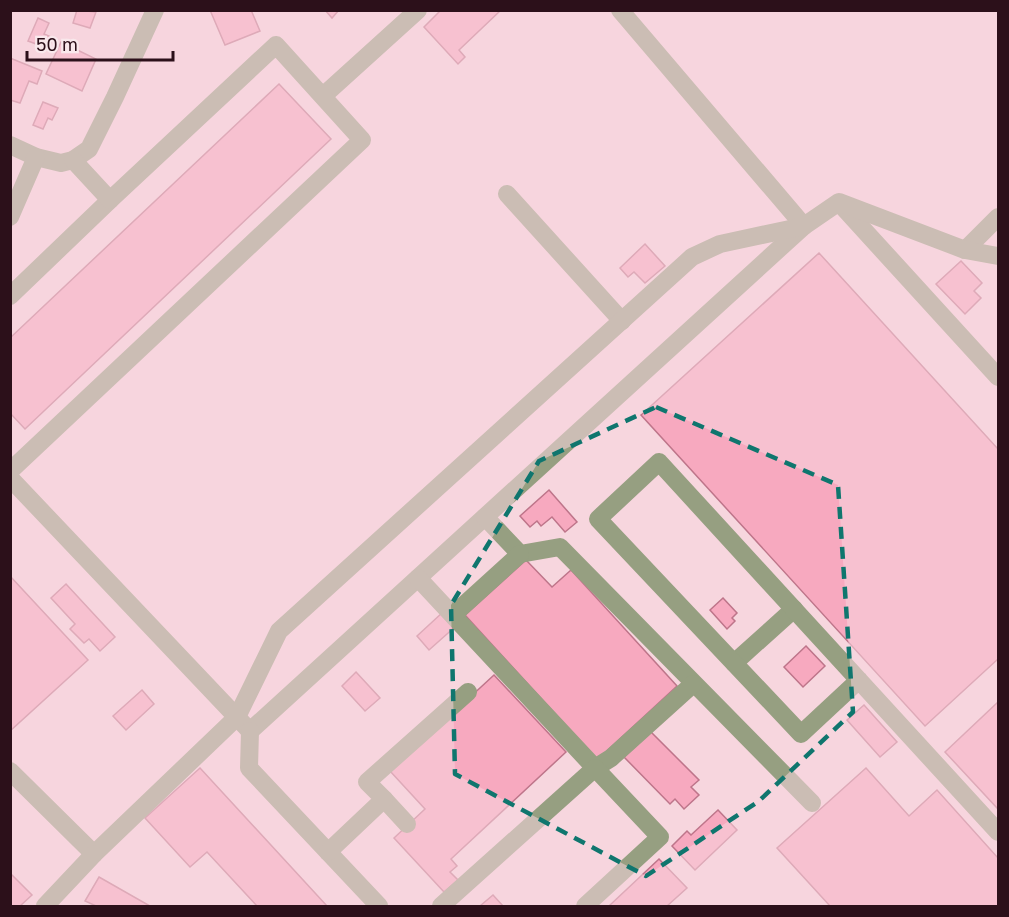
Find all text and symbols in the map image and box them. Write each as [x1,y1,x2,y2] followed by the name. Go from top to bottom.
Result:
[27,24,172,62] scale bar
[36,33,78,55] text: 50 m

